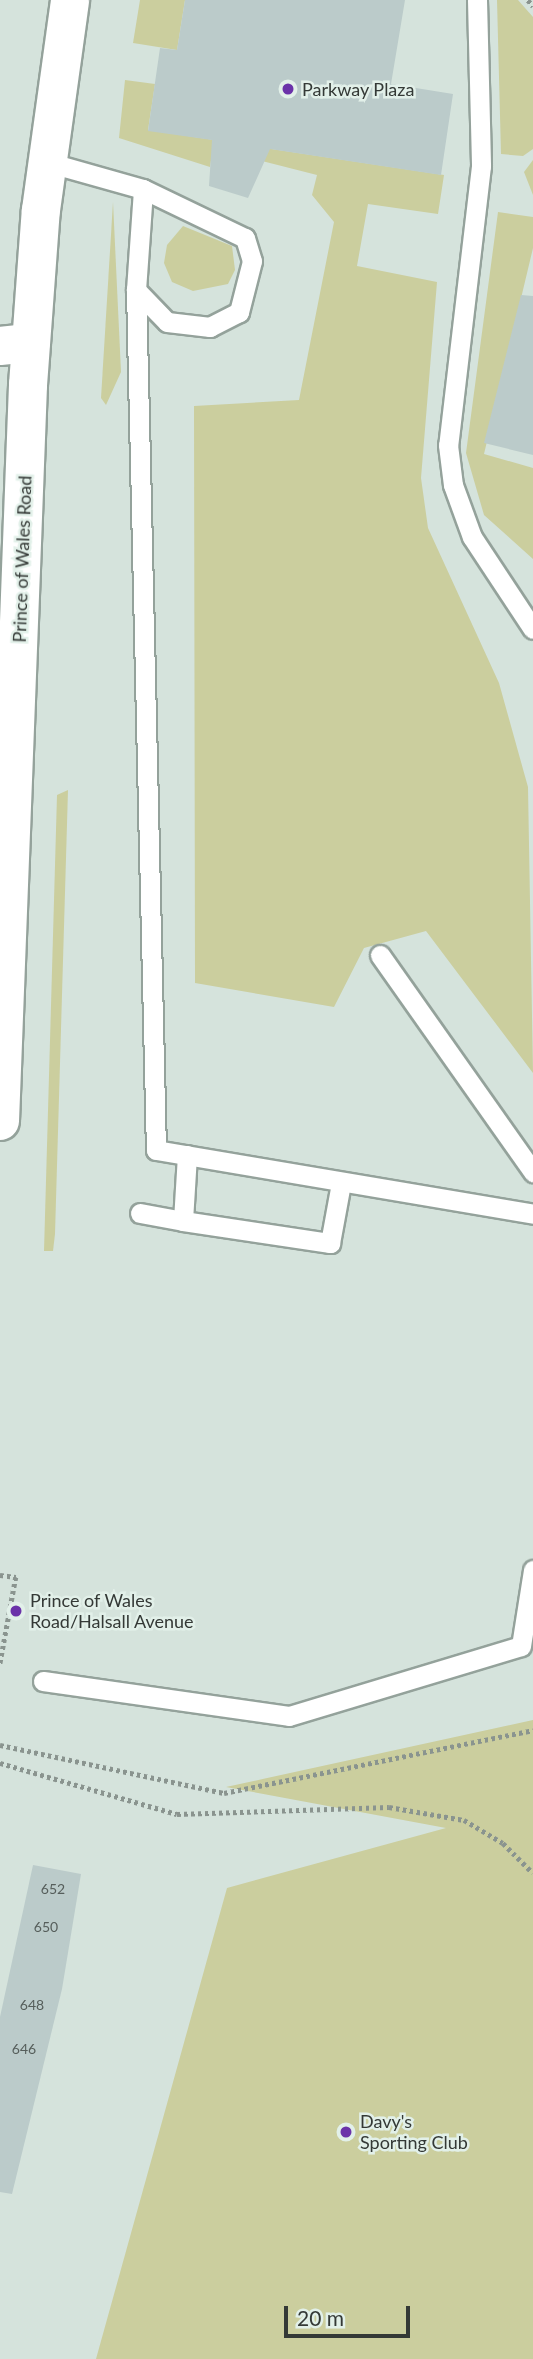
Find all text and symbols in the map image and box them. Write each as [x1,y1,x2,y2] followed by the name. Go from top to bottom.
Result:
[302,78,415,100] place label: Parkway Plaza
[280,81,296,97] marker: Parkway Plaza
[8,475,36,643] street label: Prince of Wales Road
[30,1590,194,1632] place label: Prince of Wales Road/Halsall Avenue
[8,1603,24,1619] marker: Prince of Wales Road/Halsall Avenue
[41,1881,65,1897] house number: 652
[34,1919,58,1935] house number: 650
[20,1997,44,2013] house number: 648
[12,2041,36,2057] house number: 646
[360,2111,468,2154] place label: Davy's Sporting Club
[338,2124,354,2140] marker: Davy's Sporting Club
[288,2292,414,2336] scale bar
[297,2305,344,2330] text: 20 m

